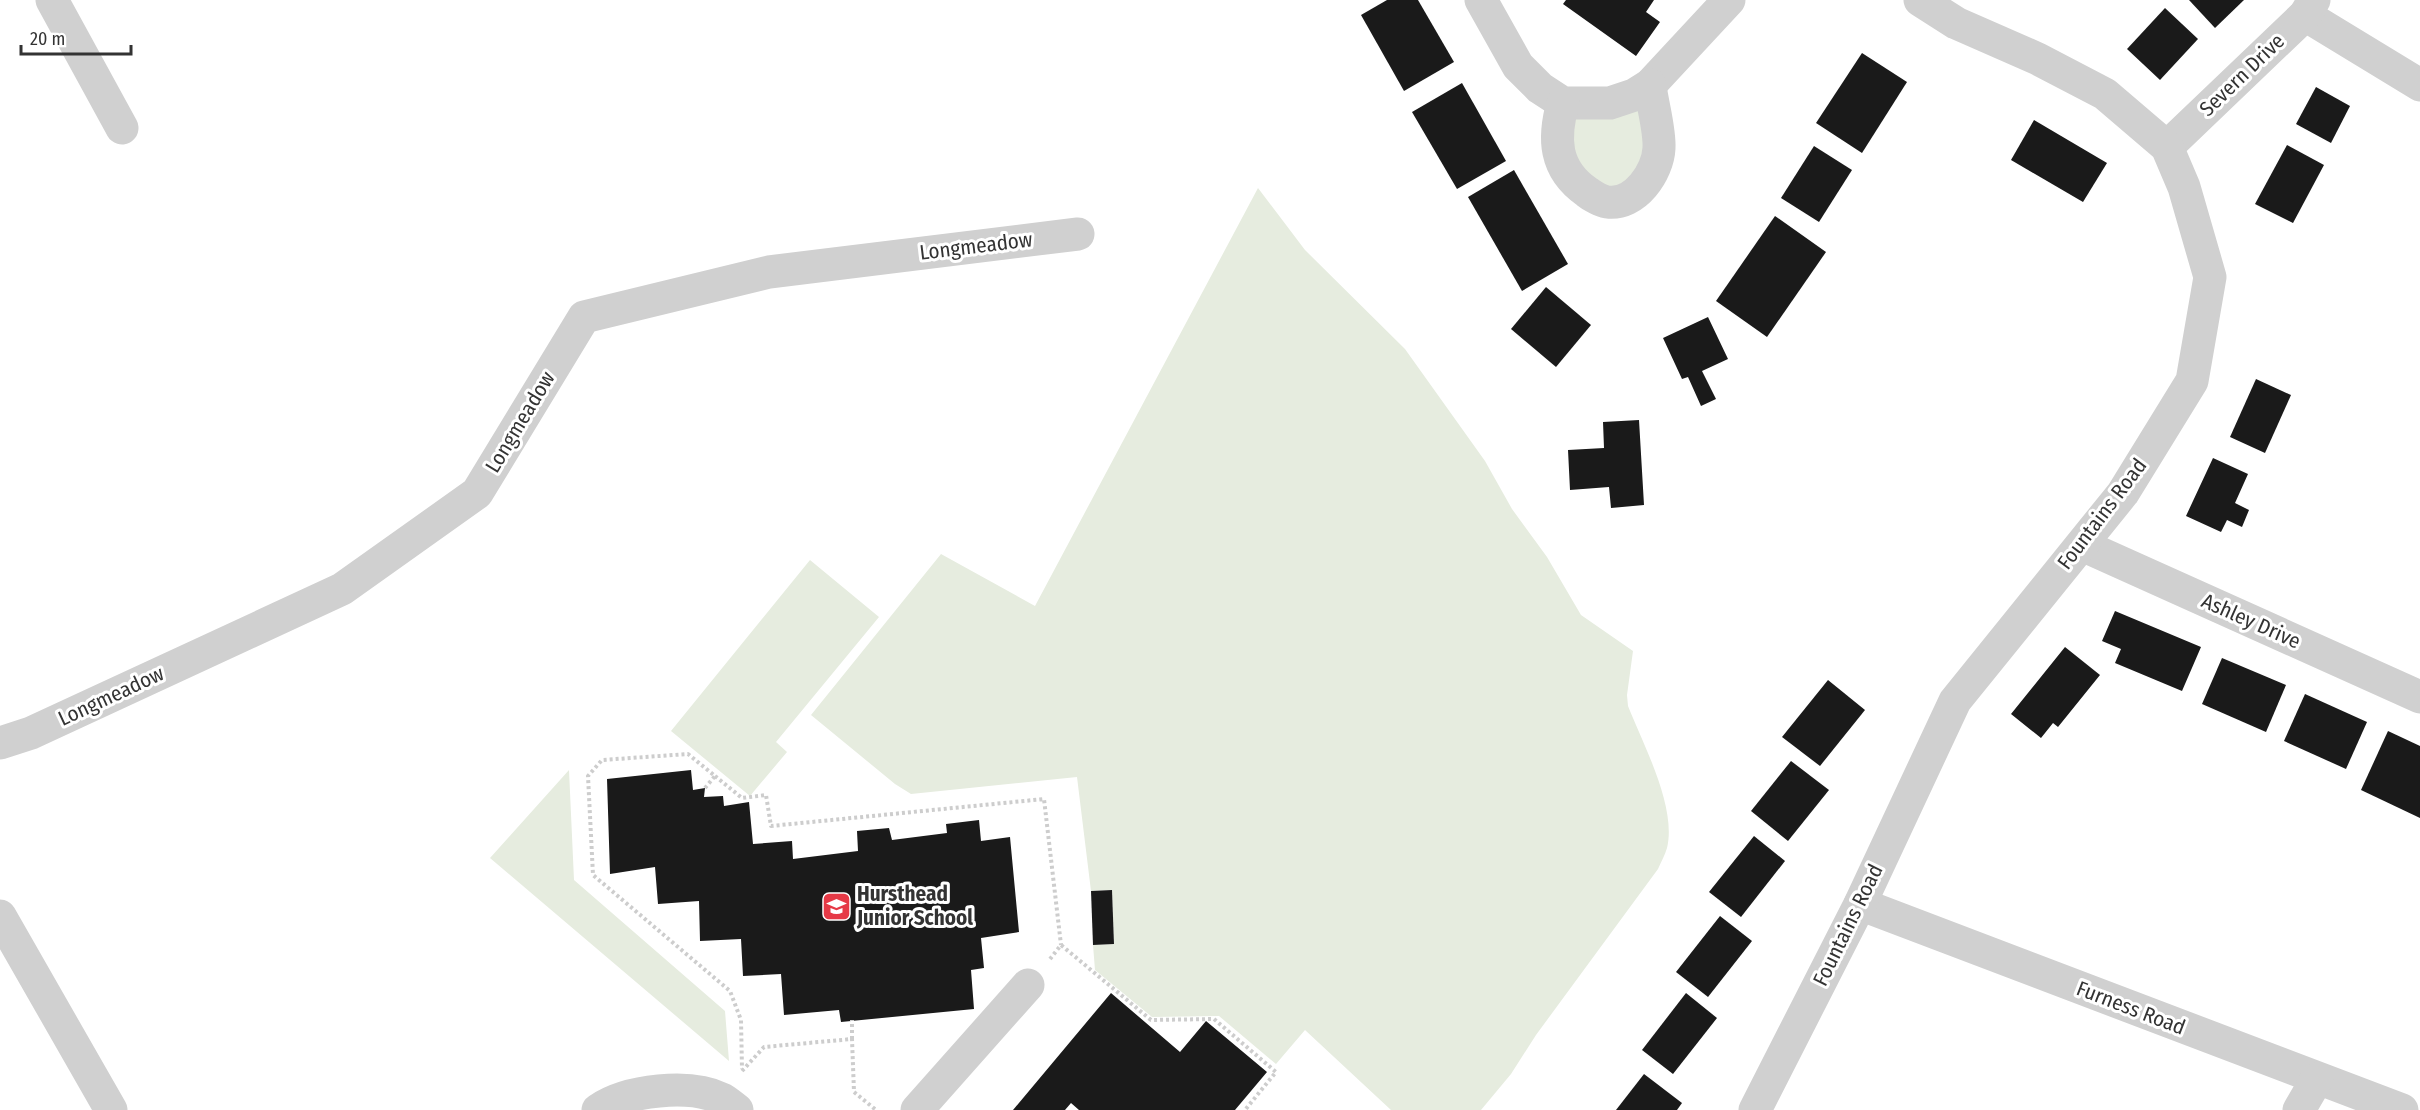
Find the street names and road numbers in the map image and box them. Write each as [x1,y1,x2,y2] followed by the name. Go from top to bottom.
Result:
[2194,28,2290,122] street label: Severn Drive
[918,226,1034,266] street label: Longmeadow
[480,366,560,477] street label: Longmeadow
[2052,453,2152,575] street label: Fountains Road
[2197,588,2305,654] street label: Ashley Drive
[54,660,168,732] street label: Longmeadow
[1807,860,1889,990] street label: Fountains Road
[2073,975,2189,1041] street label: Furness Road

